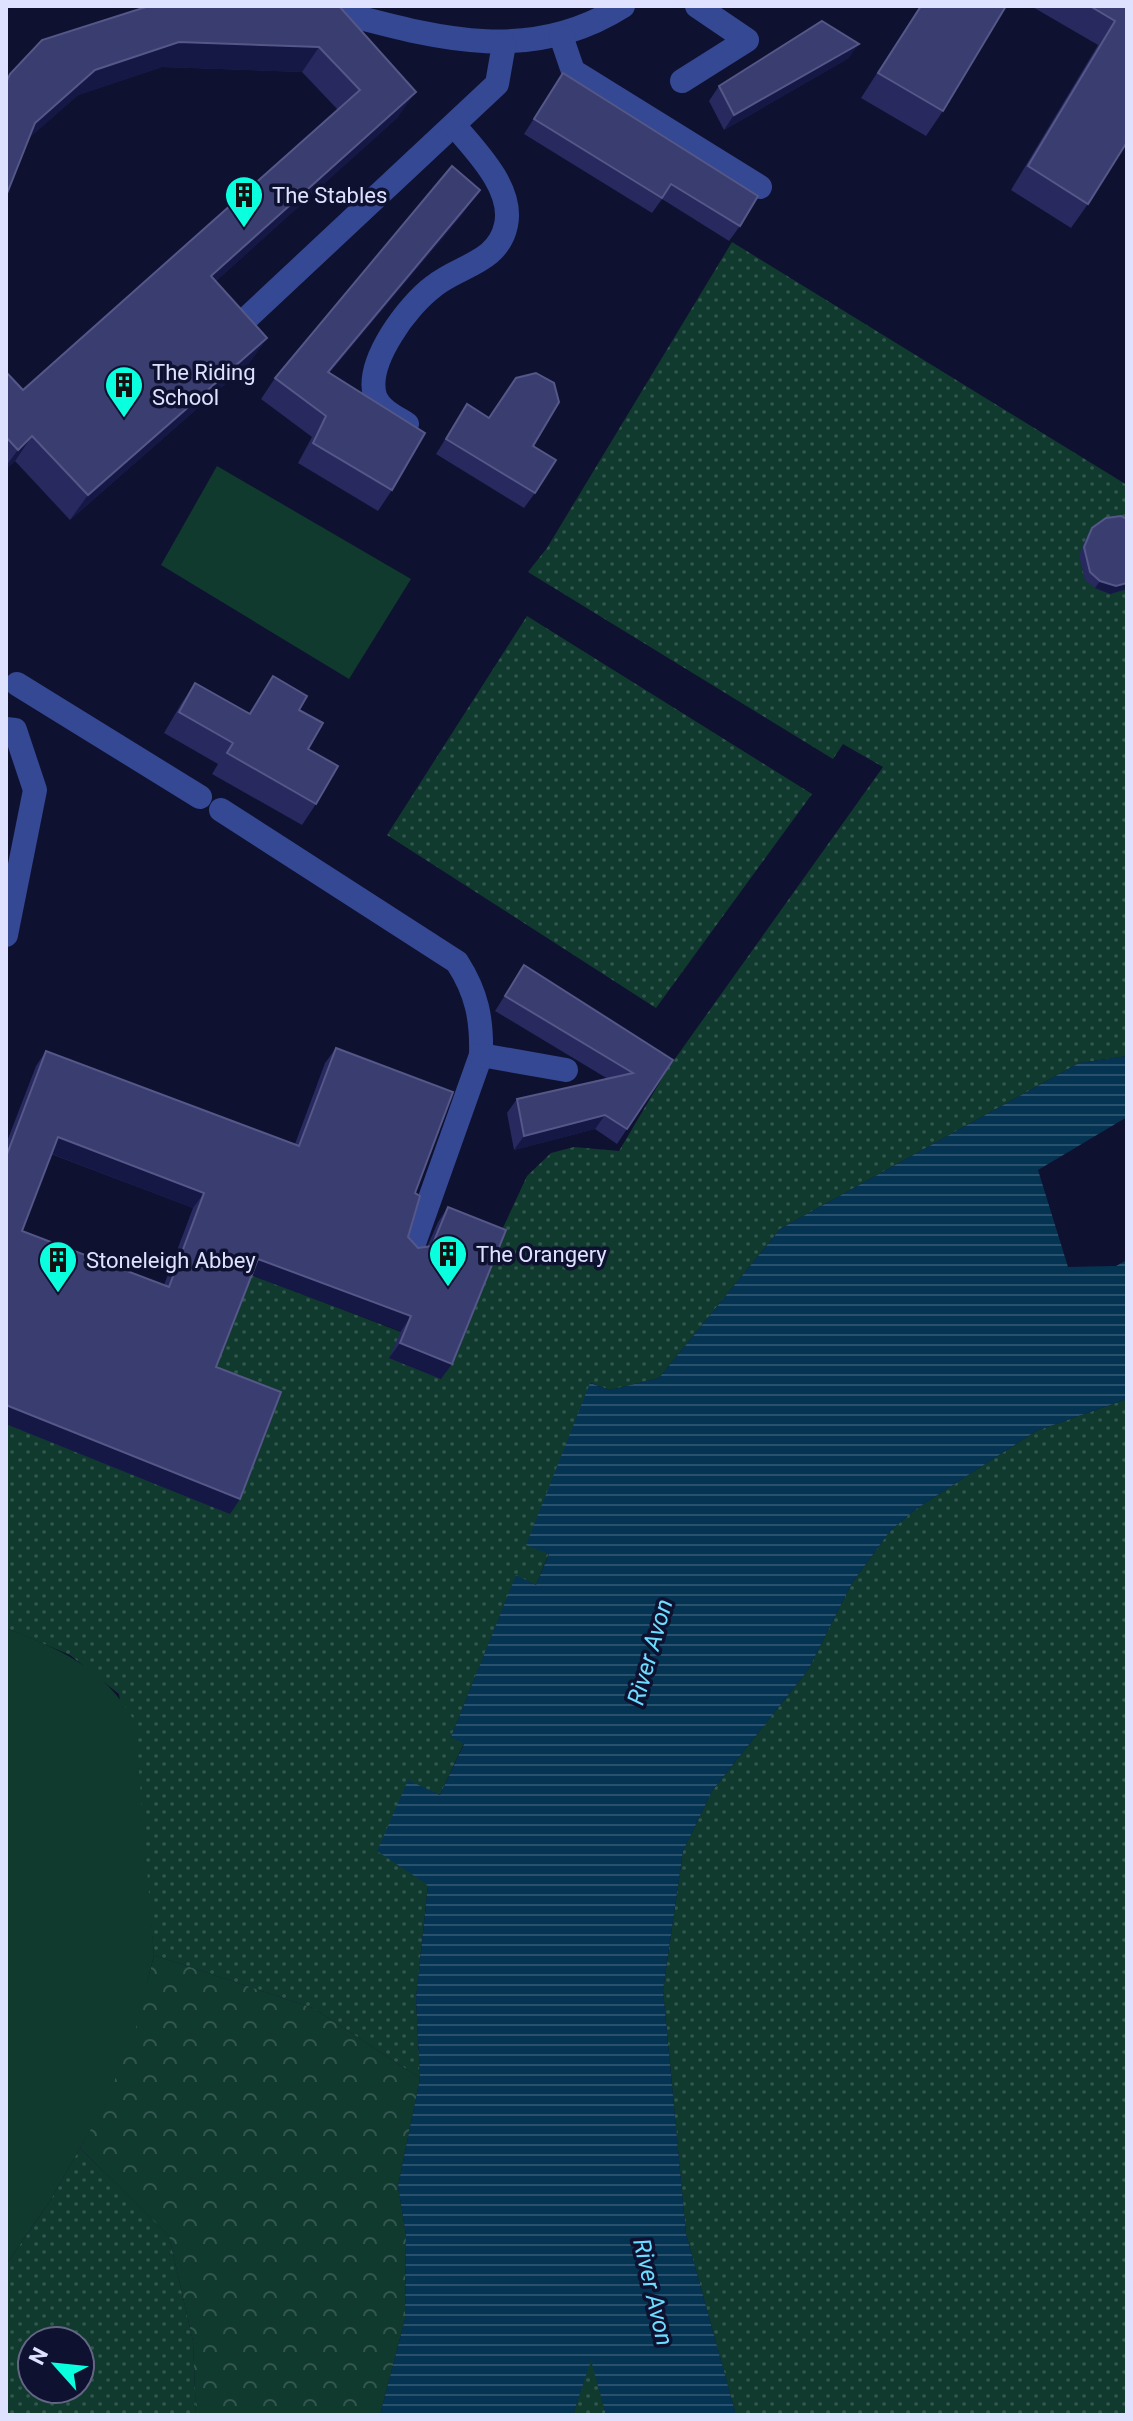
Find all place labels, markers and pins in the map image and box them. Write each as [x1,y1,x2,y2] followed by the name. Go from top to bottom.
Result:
[223,174,265,229] building icon: The Stables
[272,183,387,208] place label: The Stables
[152,360,256,410] place label: The Riding School
[103,364,145,419] building icon: The Riding School
[427,1233,469,1288] building icon: The Orangery
[37,1239,79,1294] building icon: Stoneleigh Abbey
[476,1242,607,1267] place label: The Orangery
[86,1248,256,1273] place label: Stoneleigh Abbey

